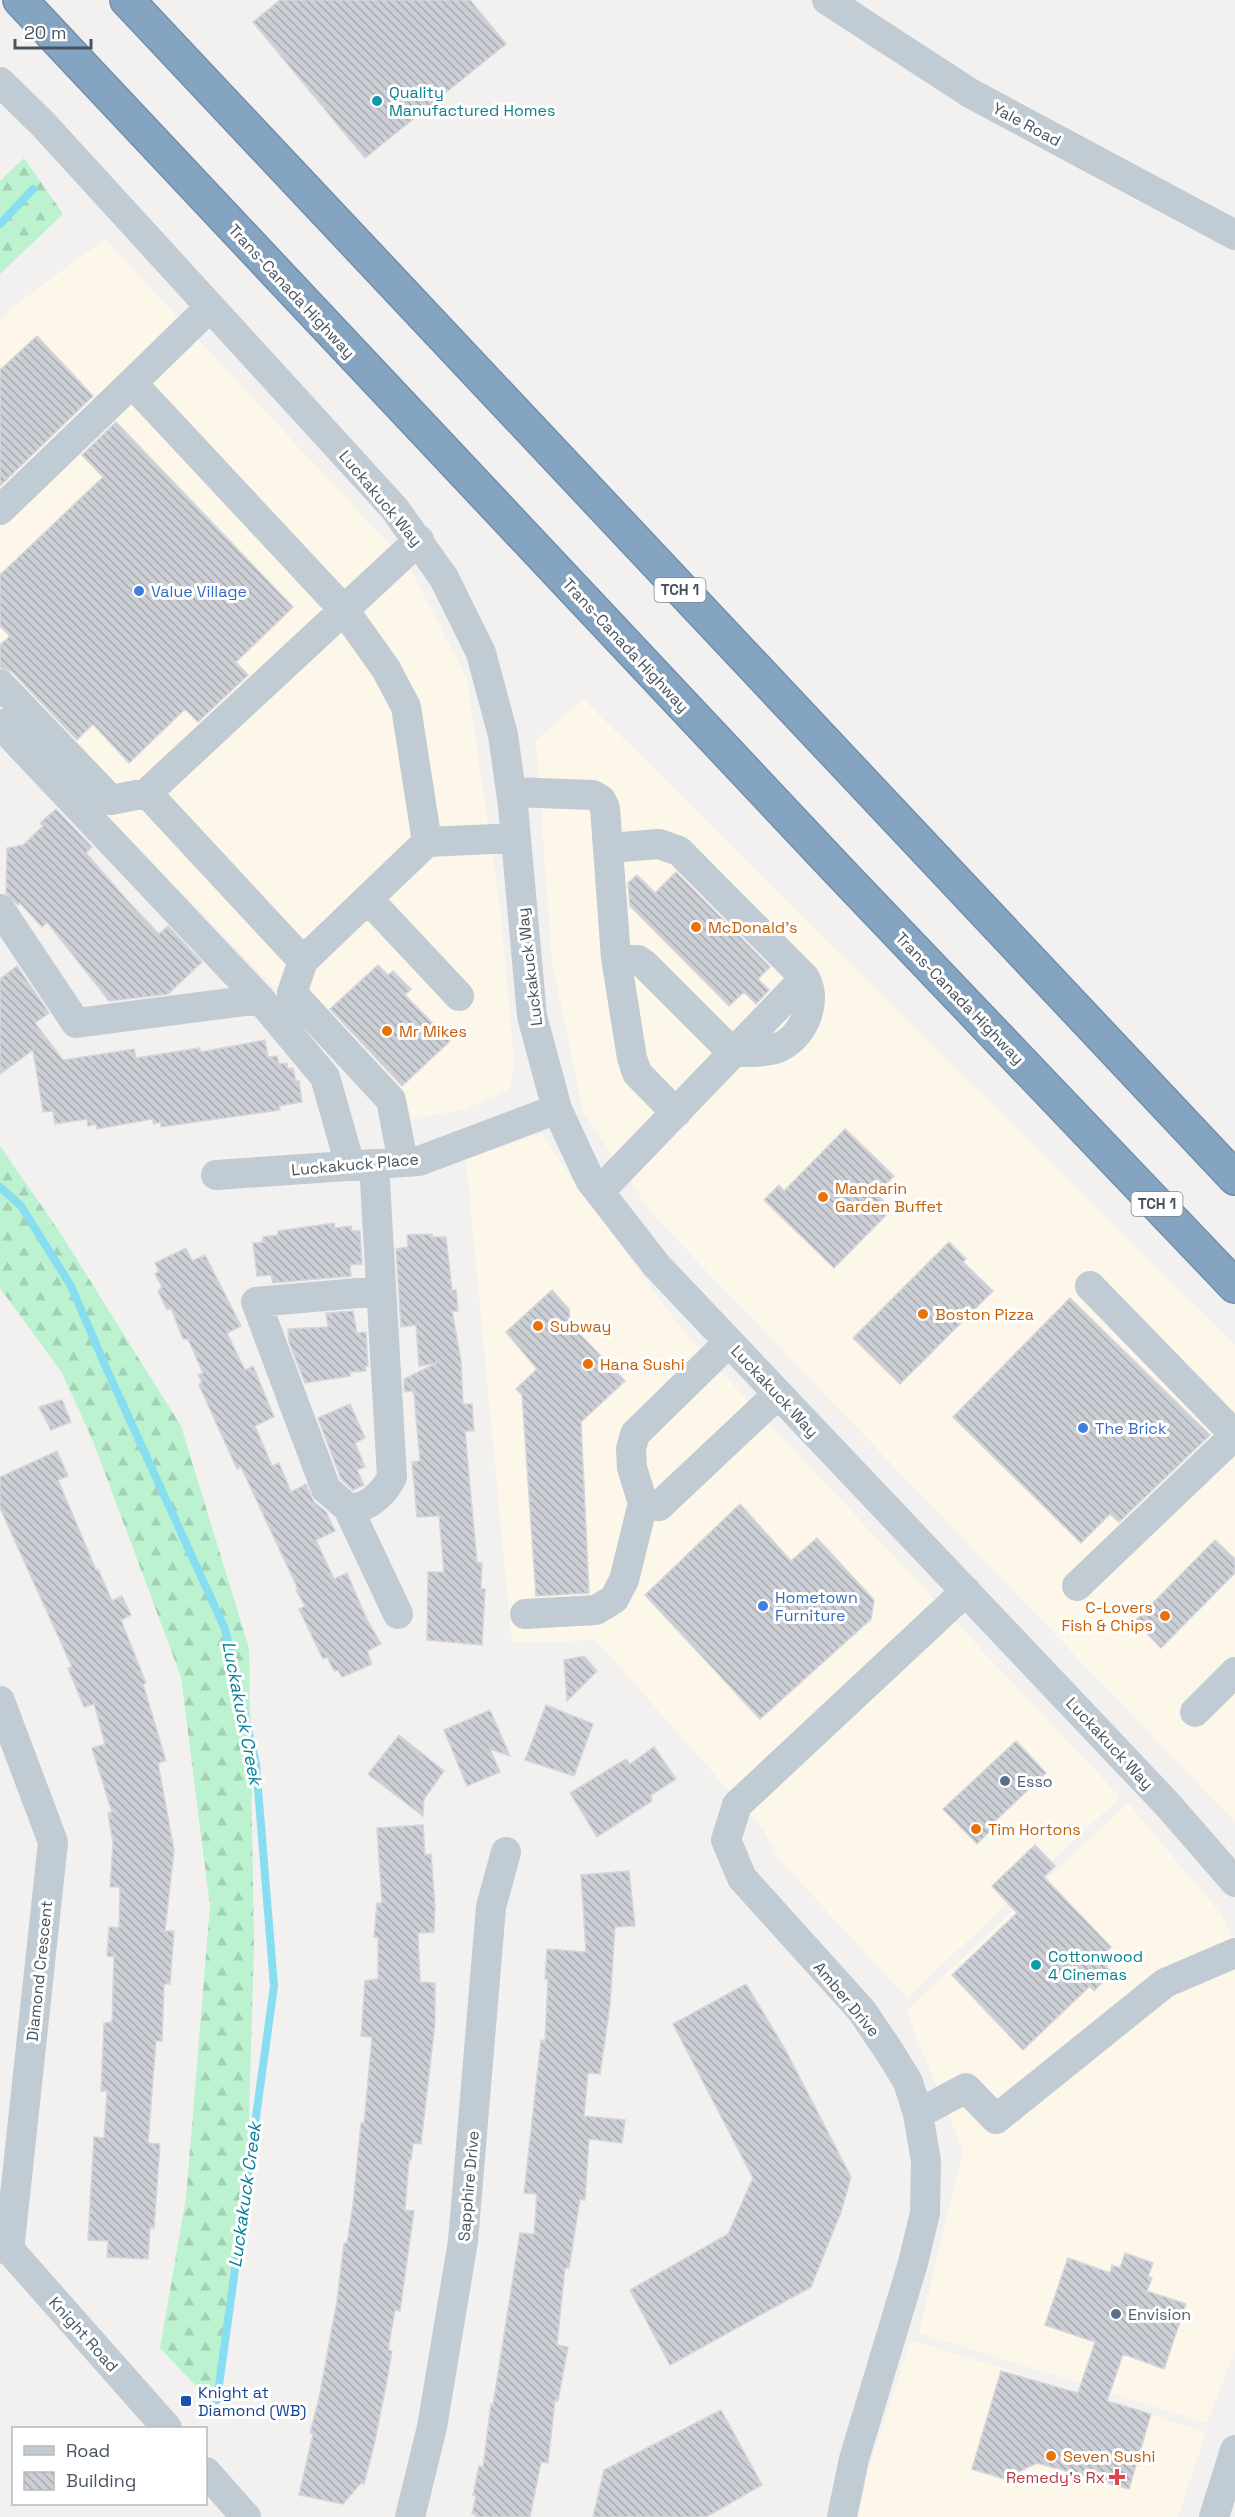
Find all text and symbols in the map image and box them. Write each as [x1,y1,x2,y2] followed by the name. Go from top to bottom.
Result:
[15,12,92,50] scale bar
[24,21,67,44] text: 20 m
[389,82,556,121] place label: Quality Manufactured Homes
[370,94,384,108] marker: Quality Manufactured Homes
[989,98,1065,151] street label: Yale Road
[224,220,359,363] street label: Trans-Canada Highway
[334,446,427,551] street label: Luckakuck Way
[558,574,693,717] street label: Trans-Canada Highway
[654,578,706,602] road number: TCH 1
[151,581,247,602] place label: Value Village
[132,584,146,598] marker: Value Village
[512,907,547,1027] street label: Luckakuck Way
[708,917,798,938] place label: McDonald's
[689,920,703,934] marker: McDonald's
[891,928,1028,1069] street label: Trans-Canada Highway
[399,1021,467,1042] place label: Mr Mikes
[380,1024,394,1038] marker: Mr Mikes
[290,1148,420,1181] street label: Luckakuck Place
[835,1178,943,1217] place label: Mandarin Garden Buffet
[816,1190,830,1204] marker: Mandarin Garden Buffet
[1132,1192,1182,1216] road number: TCH 1
[935,1304,1034,1325] place label: Boston Pizza
[916,1307,930,1321] marker: Boston Pizza
[550,1316,611,1337] place label: Subway
[531,1319,545,1333] marker: Subway
[726,1341,823,1442] street label: Luckakuck Way
[600,1354,685,1375] place label: Hana Sushi
[581,1357,595,1371] marker: Hana Sushi
[1095,1418,1167,1439] place label: The Brick
[1076,1421,1090,1435] marker: The Brick
[775,1587,858,1626] place label: Hometown Furniture
[1062,1597,1153,1636] place label: C-Lovers Fish & Chips
[756,1599,770,1613] marker: Hometown Furniture
[1158,1609,1172,1623] marker: C-Lovers Fish & Chips
[217,1639,268,1789] water label: Luckakuck Creek
[1061,1693,1158,1794] street label: Luckakuck Way
[1017,1771,1053,1792] place label: Esso
[998,1774,1012,1788] marker: Esso
[988,1819,1081,1840] place label: Tim Hortons
[969,1822,983,1836] marker: Tim Hortons
[22,1900,57,2043] street label: Diamond Crescent
[1048,1946,1143,1985] place label: Cottonwood 4 Cinemas
[809,1957,884,2041] street label: Amber Drive
[1029,1958,1043,1972] marker: Cottonwood 4 Cinemas
[223,2119,266,2269] water label: Luckakuck Creek
[453,2130,484,2242] street label: Sapphire Drive
[44,2292,123,2376] street label: Knight Road
[1128,2304,1191,2325] place label: Envision
[1109,2307,1123,2321] marker: Envision
[198,2382,306,2421] place label: Knight at Diamond (WB)
[179,2394,193,2408] marker: Knight at Diamond (WB)
[12,2427,207,2505] legend
[66,2439,110,2462] text: Road
[1063,2446,1155,2467] place label: Seven Sushi
[1044,2449,1058,2463] marker: Seven Sushi
[1006,2467,1105,2488] place label: Remedy's Rx
[66,2469,136,2492] text: Building
[1110,2470,1124,2484] marker: Remedy's Rx

